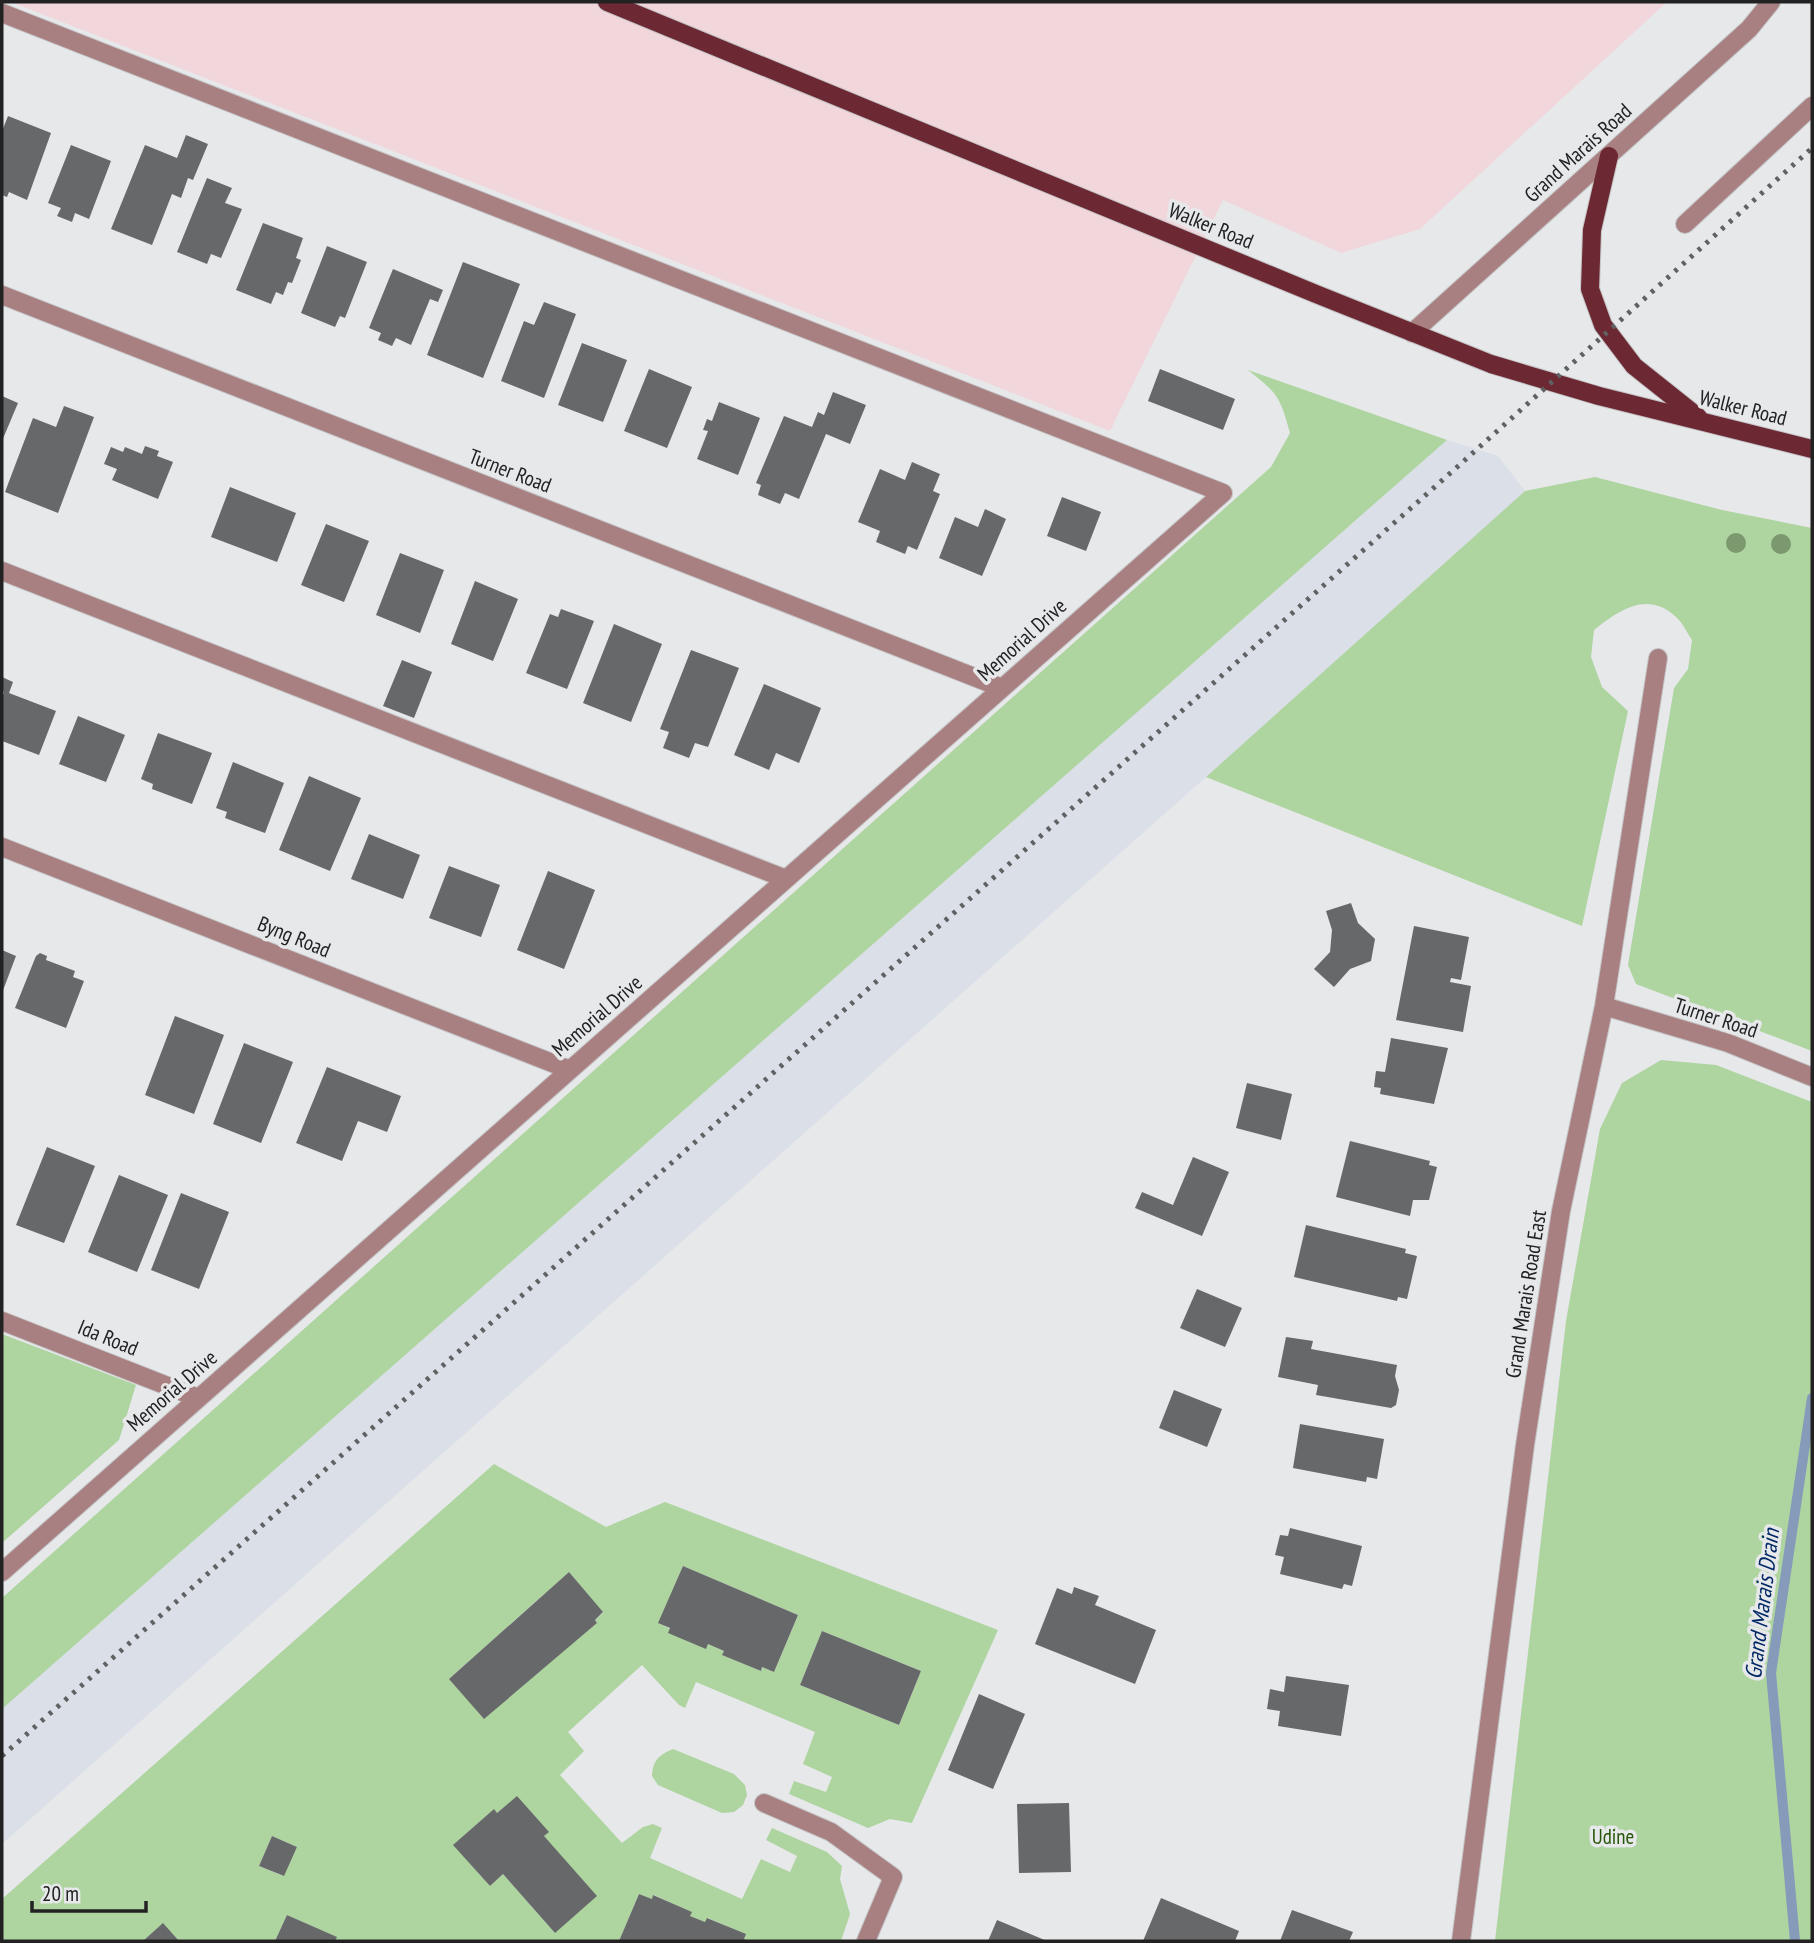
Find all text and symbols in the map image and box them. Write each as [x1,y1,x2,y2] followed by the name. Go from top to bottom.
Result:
[1518,97,1637,208] street label: Grand Marais Road
[1165,196,1258,255] street label: Walker Road
[1697,384,1790,431] street label: Walker Road
[465,442,555,499] street label: Turner Road
[971,592,1072,687] street label: Memorial Drive
[254,910,335,963] street label: Byng Road
[546,969,647,1062] street label: Memorial Drive
[1671,991,1761,1044] street label: Turner Road
[1499,1208,1552,1380] street label: Grand Marais Road East
[74,1313,142,1362] street label: Ida Road
[121,1344,222,1437] street label: Memorial Drive
[1738,1525,1785,1681] water label: Grand Marais Drain
[1592,1823,1634,1850] park label: Udine
[32,1870,145,1914] scale bar
[42,1880,79,1907] text: 20 m

